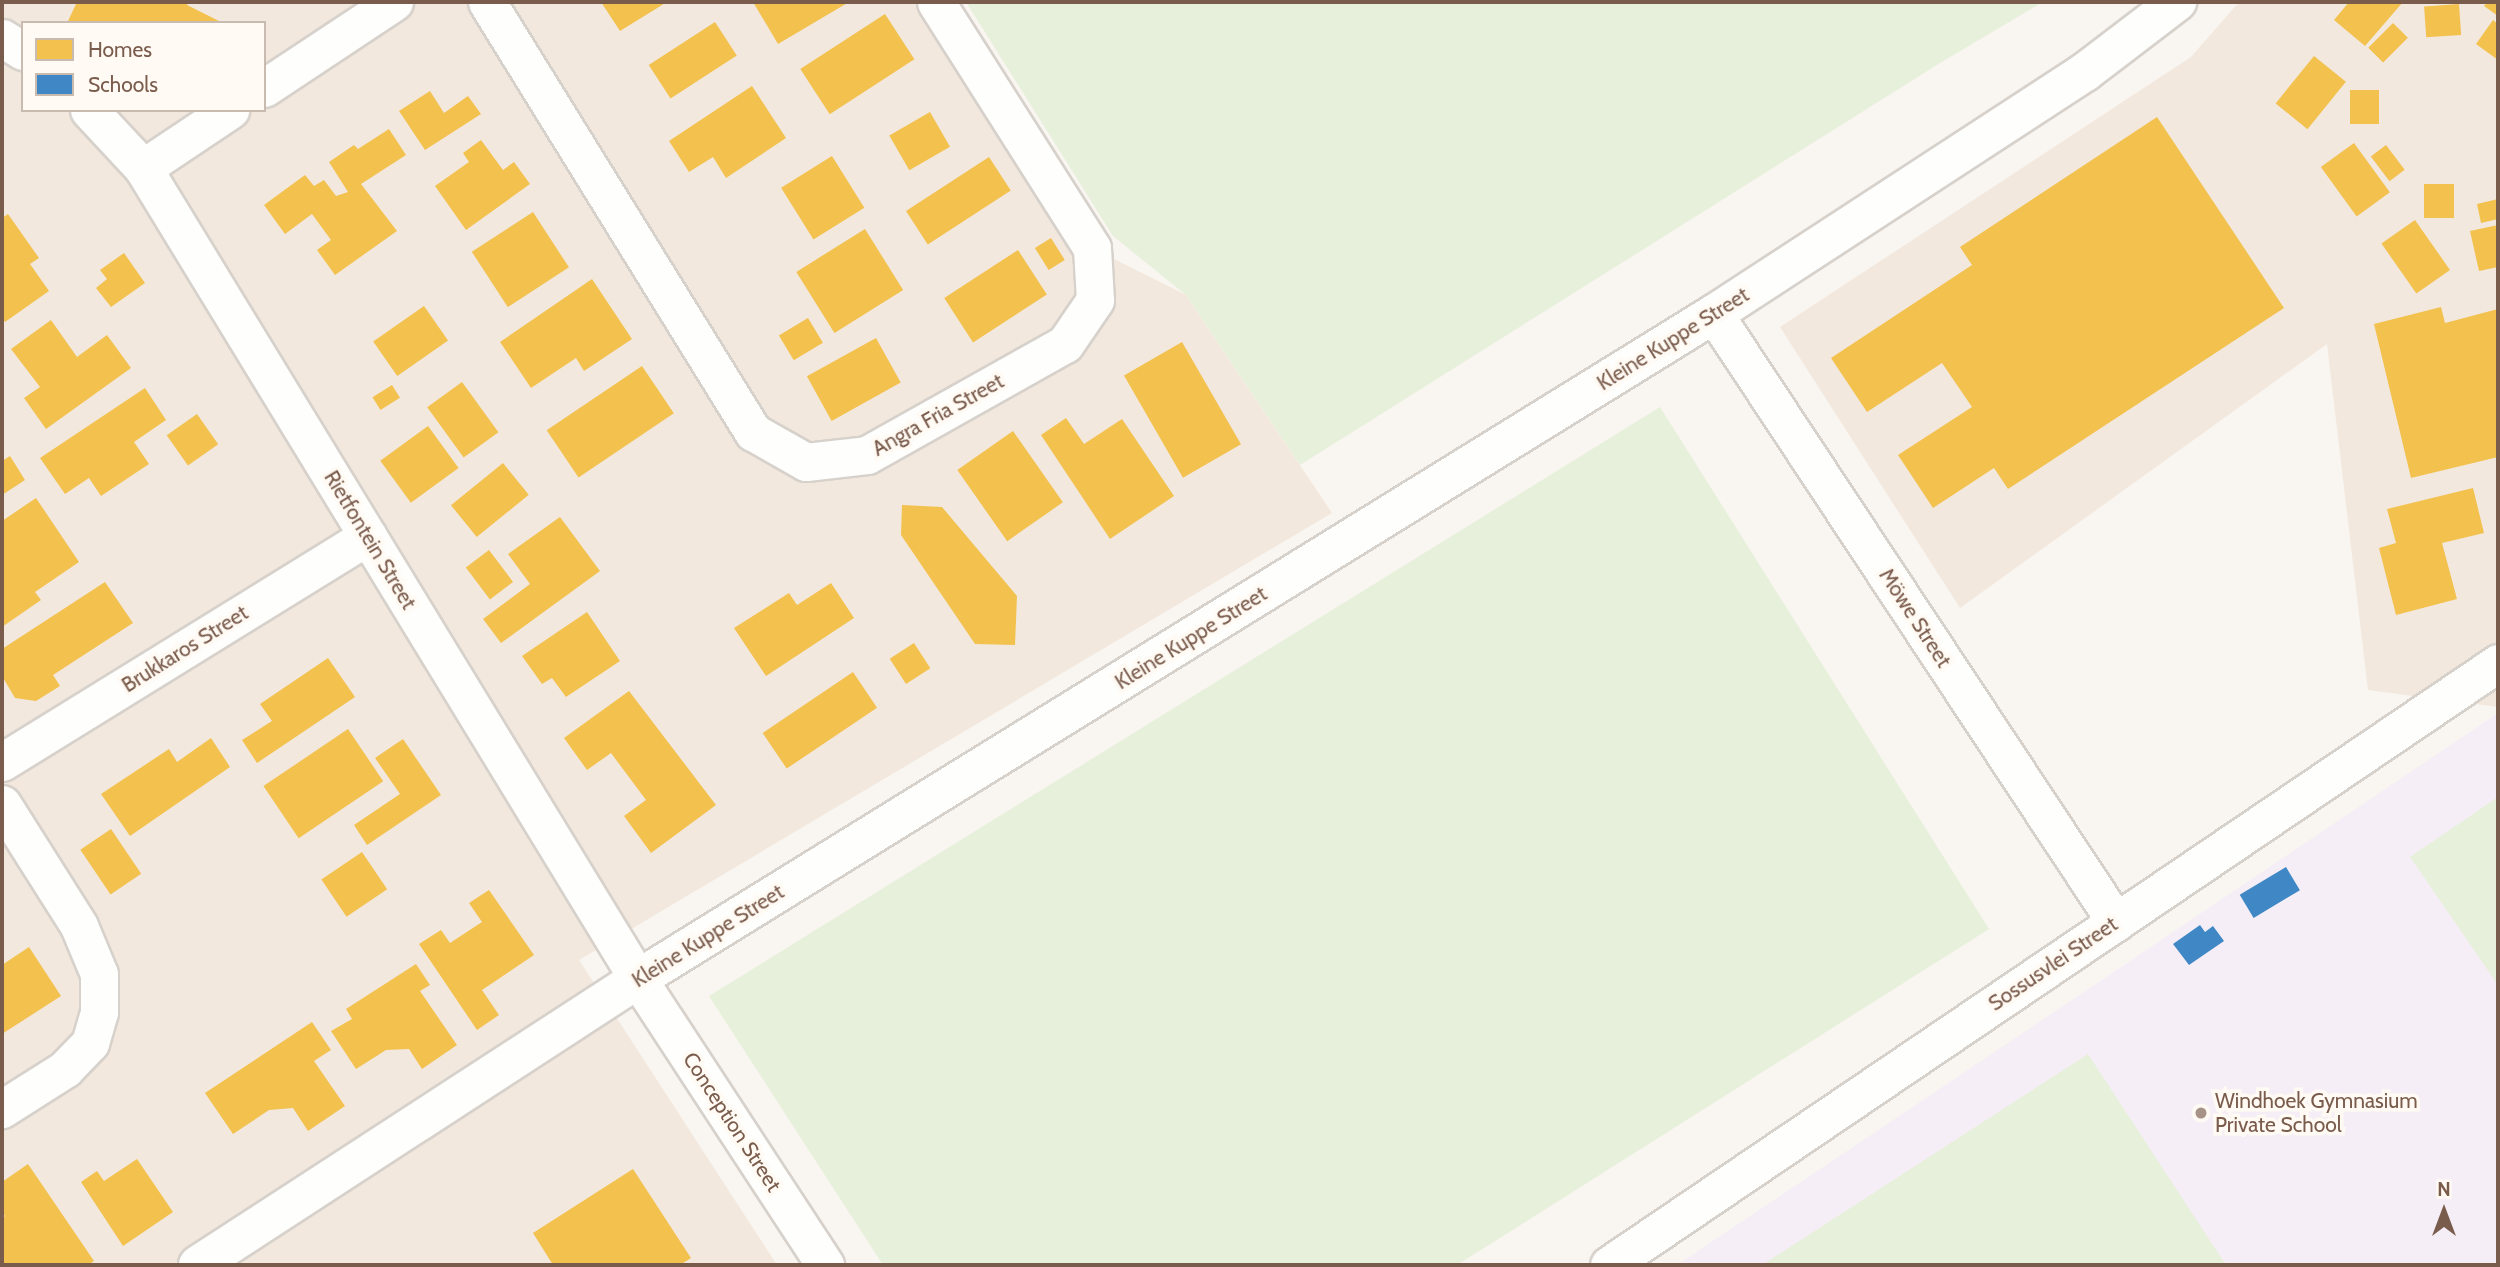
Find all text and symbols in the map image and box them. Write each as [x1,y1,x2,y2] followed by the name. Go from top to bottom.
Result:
[21,21,266,112] legend
[88,37,152,62] text: Homes
[88,72,158,97] text: Schools
[1592,282,1754,396] street label: Kleine Kuppe Street
[868,369,1008,461] street label: Angra Fria Street
[319,466,421,614] street label: Rietfontein Street
[1874,564,1956,672] street label: Möwe Street
[1110,581,1272,695] street label: Kleine Kuppe Street
[117,600,253,698] street label: Brukkaros Street
[627,879,789,993] street label: Kleine Kuppe Street
[1984,912,2122,1016] street label: Sossusvlei Street
[678,1048,786,1196] street label: Conception Street
[2215,1088,2418,1138] place label: Windhoek Gymnasium Private School
[2193,1105,2209,1121] marker: Windhoek Gymnasium Private School
[2409,1176,2479,1246] north arrow
[2437,1178,2451,1201] text: N

